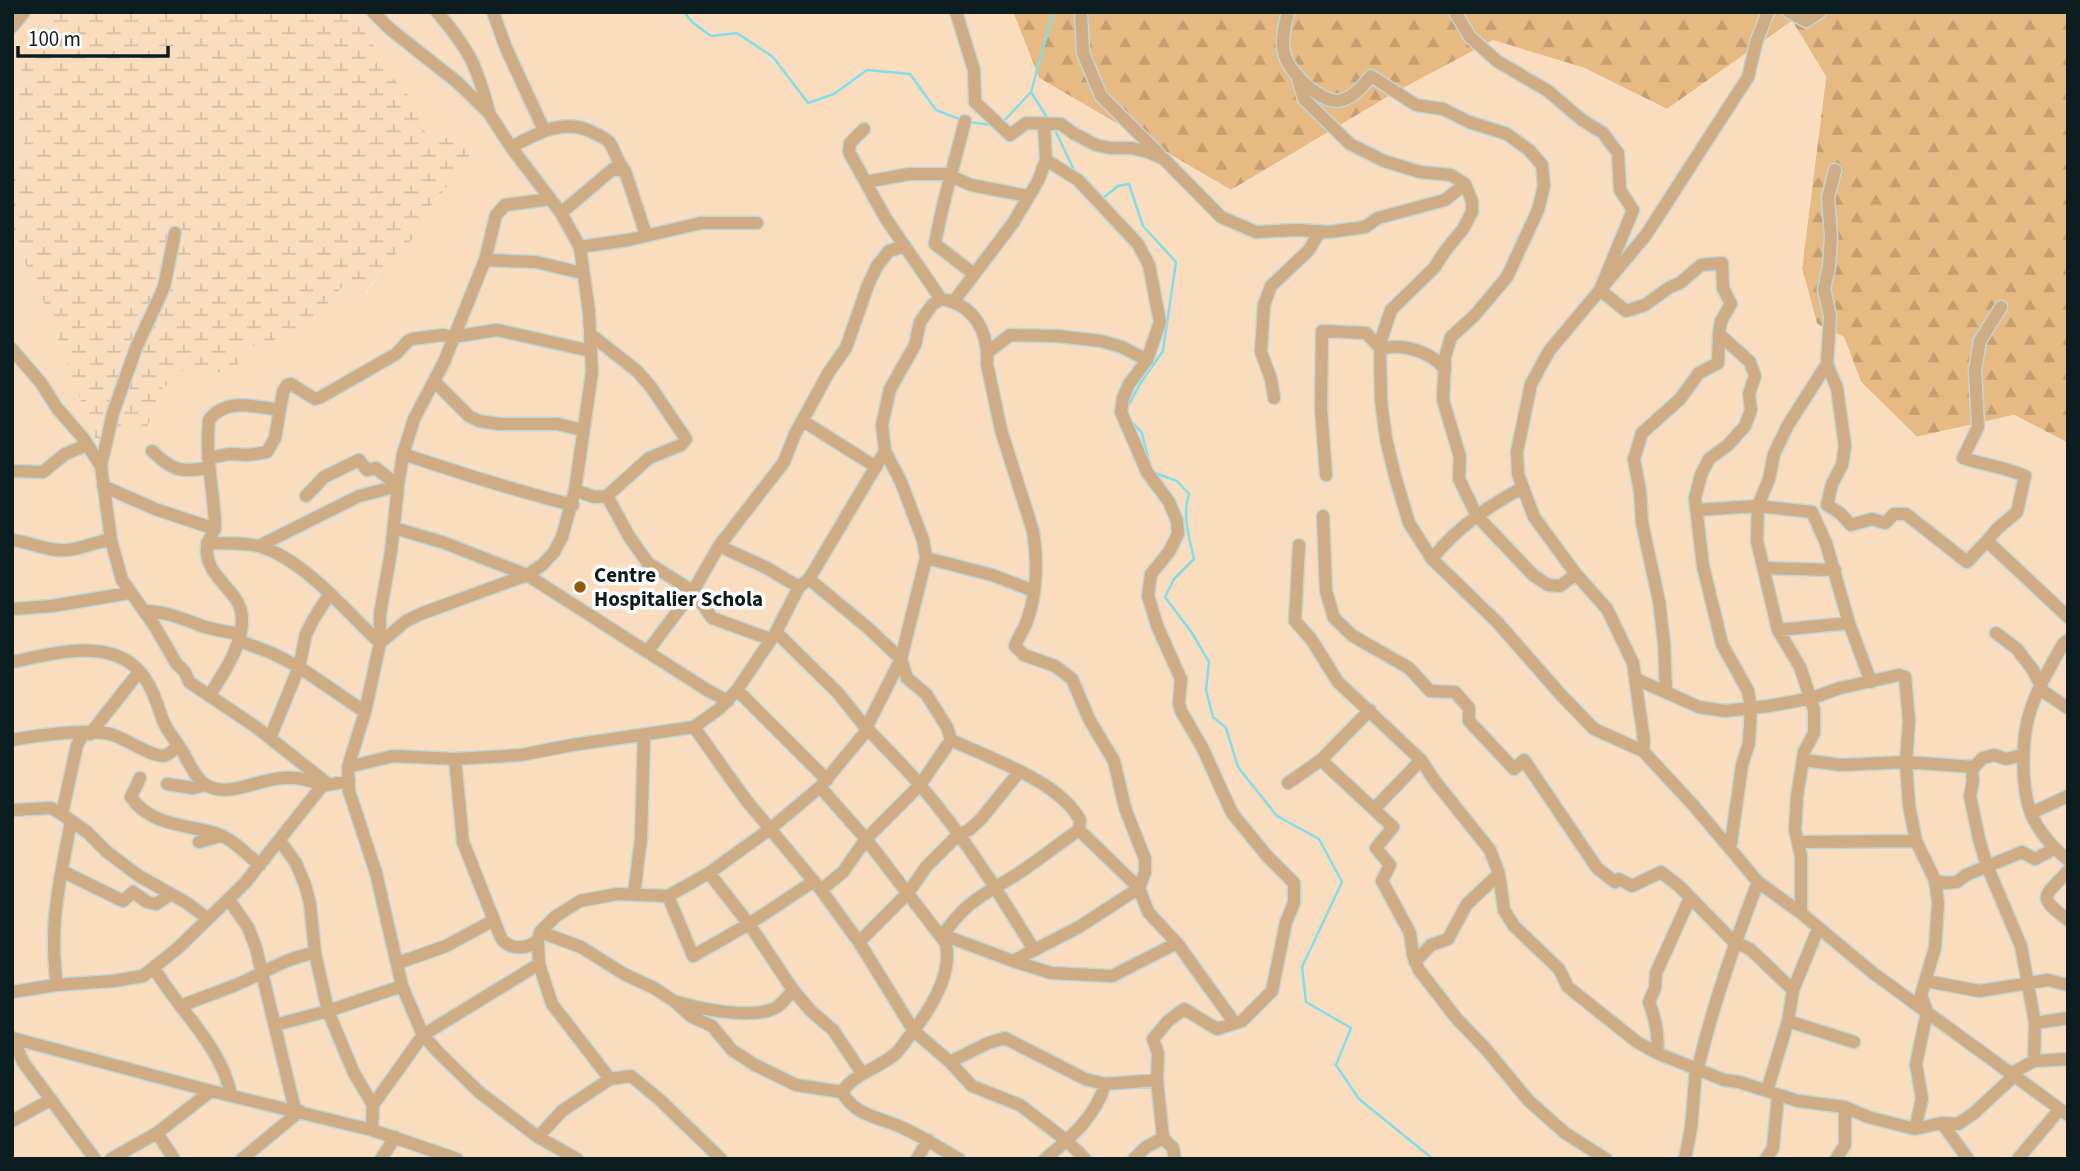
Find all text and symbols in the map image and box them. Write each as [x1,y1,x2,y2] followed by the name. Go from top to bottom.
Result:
[18,14,168,58] scale bar
[28,24,81,54] text: 100 m
[594,560,763,614] place label: Centre Hospitalier Schola
[572,579,588,595] marker: Centre Hospitalier Schola

